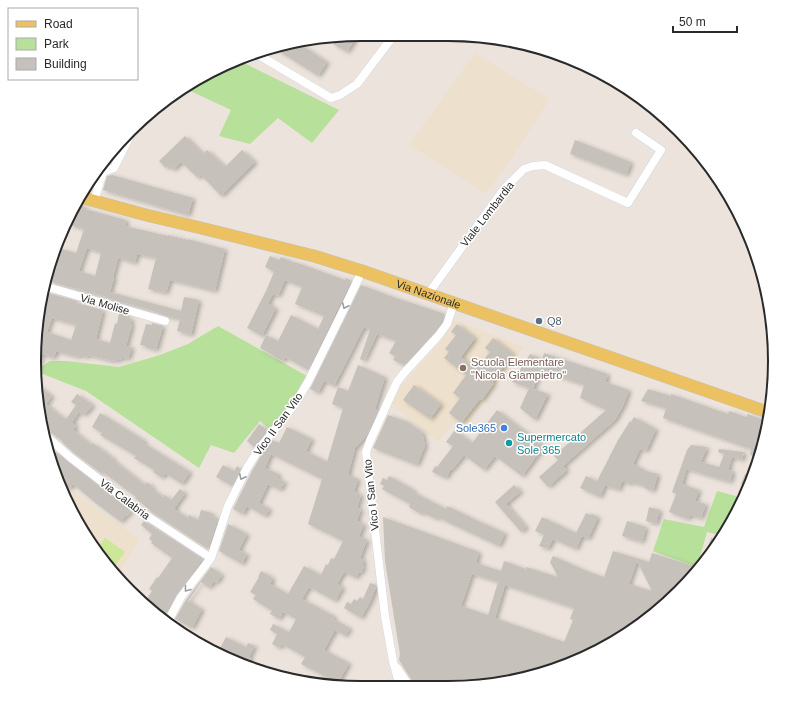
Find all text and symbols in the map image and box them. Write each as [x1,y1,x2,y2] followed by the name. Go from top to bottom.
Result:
[8,8,138,80] legend
[673,8,737,34] scale bar
[679,15,706,29] text: 50 m
[44,17,73,31] text: Road
[44,37,70,51] text: Park
[44,57,87,71] text: Building
[458,178,517,249] street label: Viale Lombardia
[394,277,462,311] street label: Via Nazionale
[79,291,131,317] street label: Via Molise
[342,302,350,310] one-way arrow
[547,315,562,327] place label: Q8
[534,316,544,326] marker: Q8
[471,356,566,381] place label: Scuola Elementare "Nicola Giampietro"
[458,363,468,373] marker: Scuola Elementare "Nicola Giampietro"
[251,390,305,458] street label: Vico II San Vito
[456,422,496,434] place label: Sole365
[499,423,509,433] marker: Sole365
[517,431,586,456] place label: Supermercato Sole 365
[504,438,514,448] marker: Supermercato Sole 365
[361,459,381,531] street label: Vico I San Vito
[239,472,247,480] one-way arrow
[98,476,153,522] street label: Via Calabria
[184,585,191,592] one-way arrow

